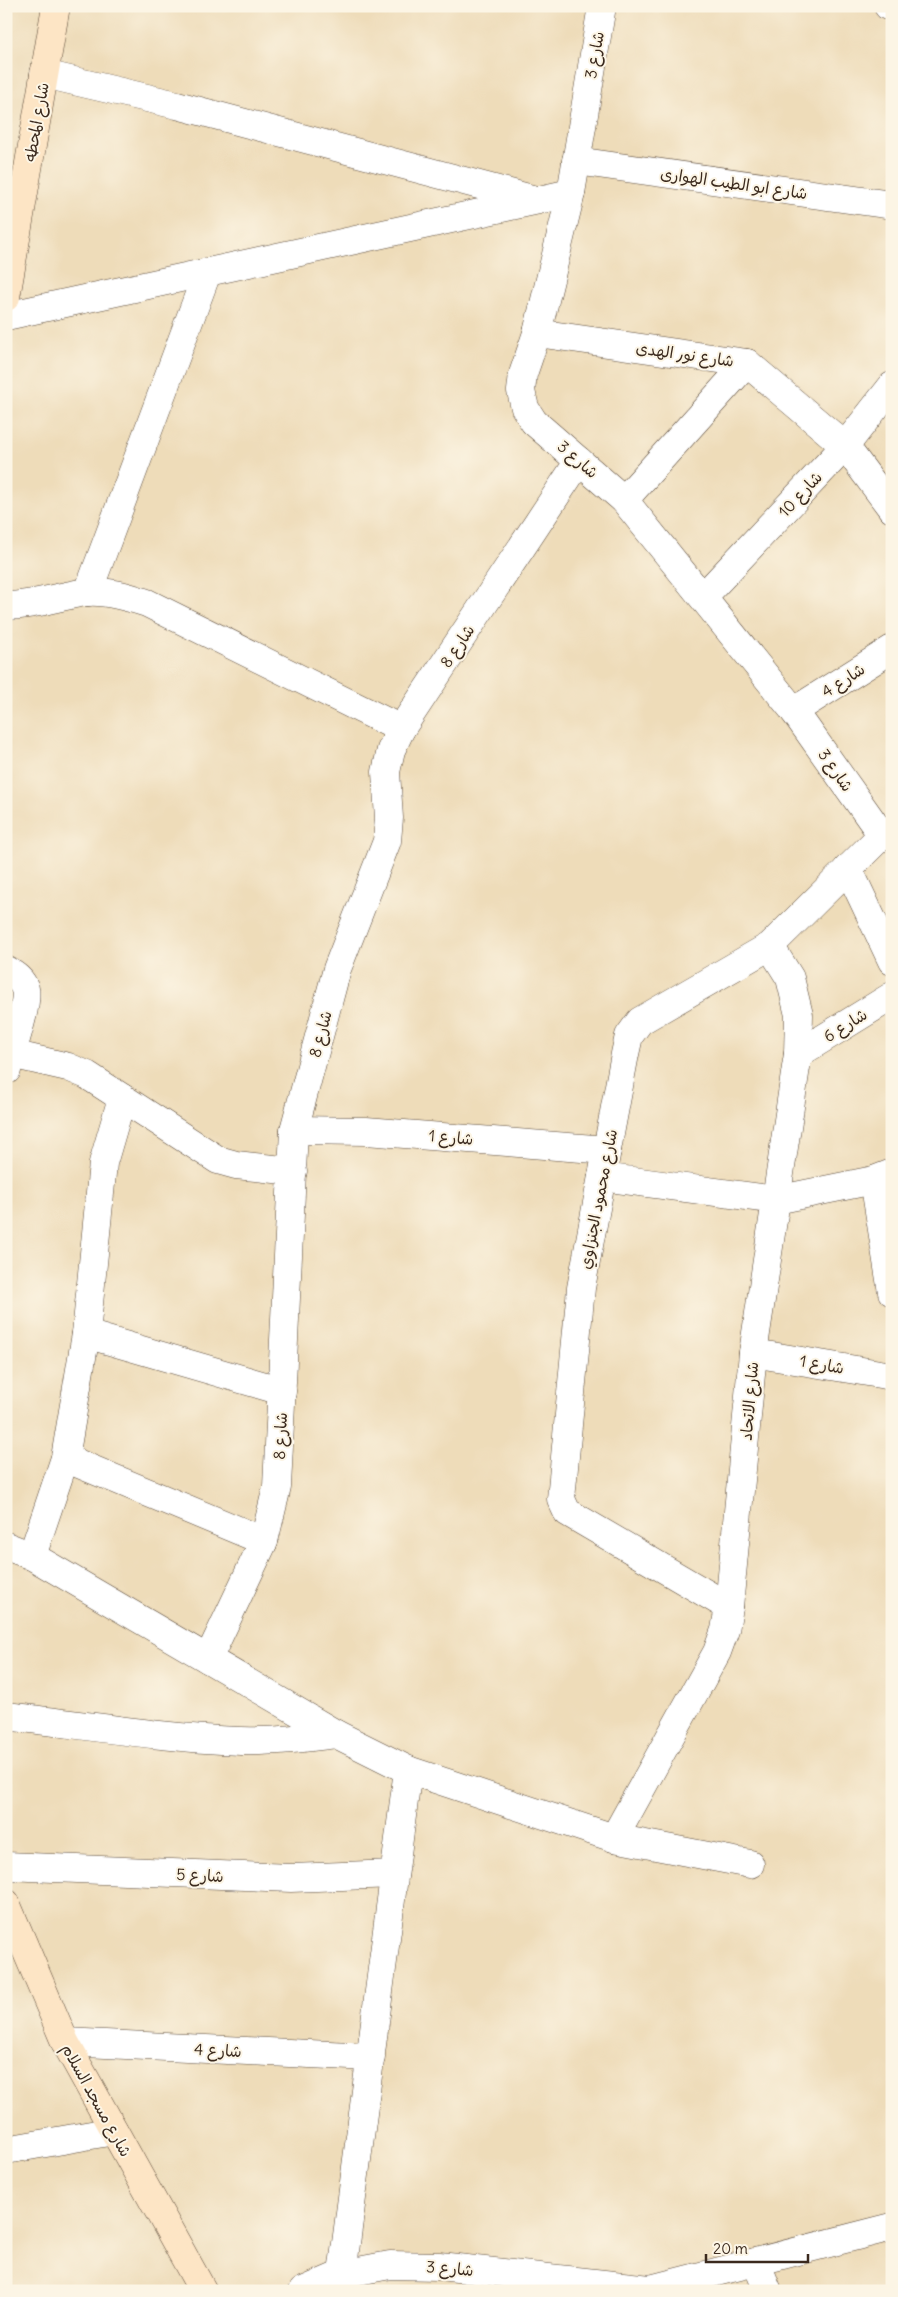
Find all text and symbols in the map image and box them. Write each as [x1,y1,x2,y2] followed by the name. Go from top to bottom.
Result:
[580,30,610,80] street label: شارع 3
[19,81,55,164] street label: شارع المحطه
[659,163,809,205] street label: شارع ابو الطيب الهوارى
[634,337,735,373] street label: شارع نور الهدى
[552,436,602,484] street label: شارع 3
[774,467,828,522] street label: شارع 10
[435,621,480,672] street label: شارع 8
[818,659,870,703] street label: شارع 4
[813,745,858,796] street label: شارع 3
[819,1004,872,1048] street label: شارع 6
[304,1008,338,1060] street label: شارع 8
[428,1125,474,1151] street label: شارع 1
[575,1127,623,1271] street label: شارع محمود الجنزاوي
[798,1350,846,1380] street label: شارع 1
[736,1361,764,1441] street label: شارع الاتحاد
[269,1412,293,1460] street label: شارع 8
[176,1864,224,1888] street label: شارع 5
[194,2039,242,2063] street label: شارع 4
[55,2040,136,2161] street label: شارع مسجد السلام
[706,2232,808,2264] scale bar
[713,2239,748,2258] text: 20 m
[425,2256,475,2282] street label: شارع 3

